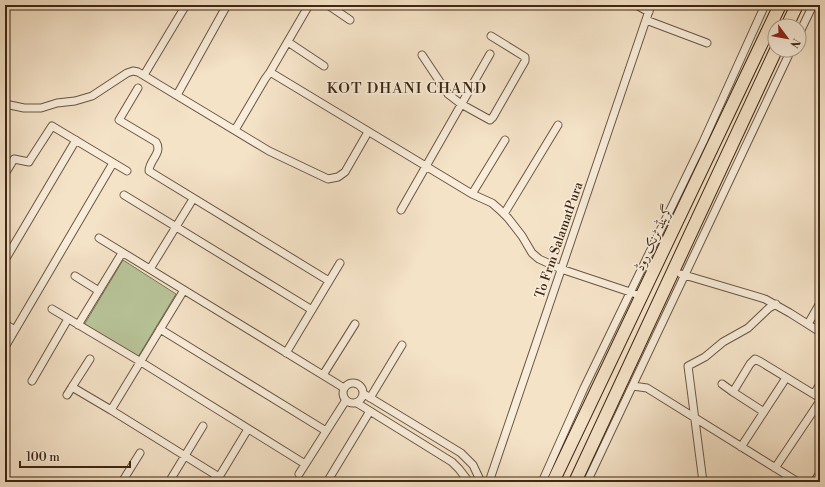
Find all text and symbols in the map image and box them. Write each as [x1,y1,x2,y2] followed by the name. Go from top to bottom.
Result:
[767,18,807,58] north arrow
[786,35,803,50] text: N
[327,79,487,98] district label: KOT DHANI CHAND
[532,179,587,300] street label: To Frm SalamatPura
[631,202,676,274] street label: گرینڈ ٹرنک روڈ
[20,443,130,469] scale bar
[26,450,60,465] text: 100 m

